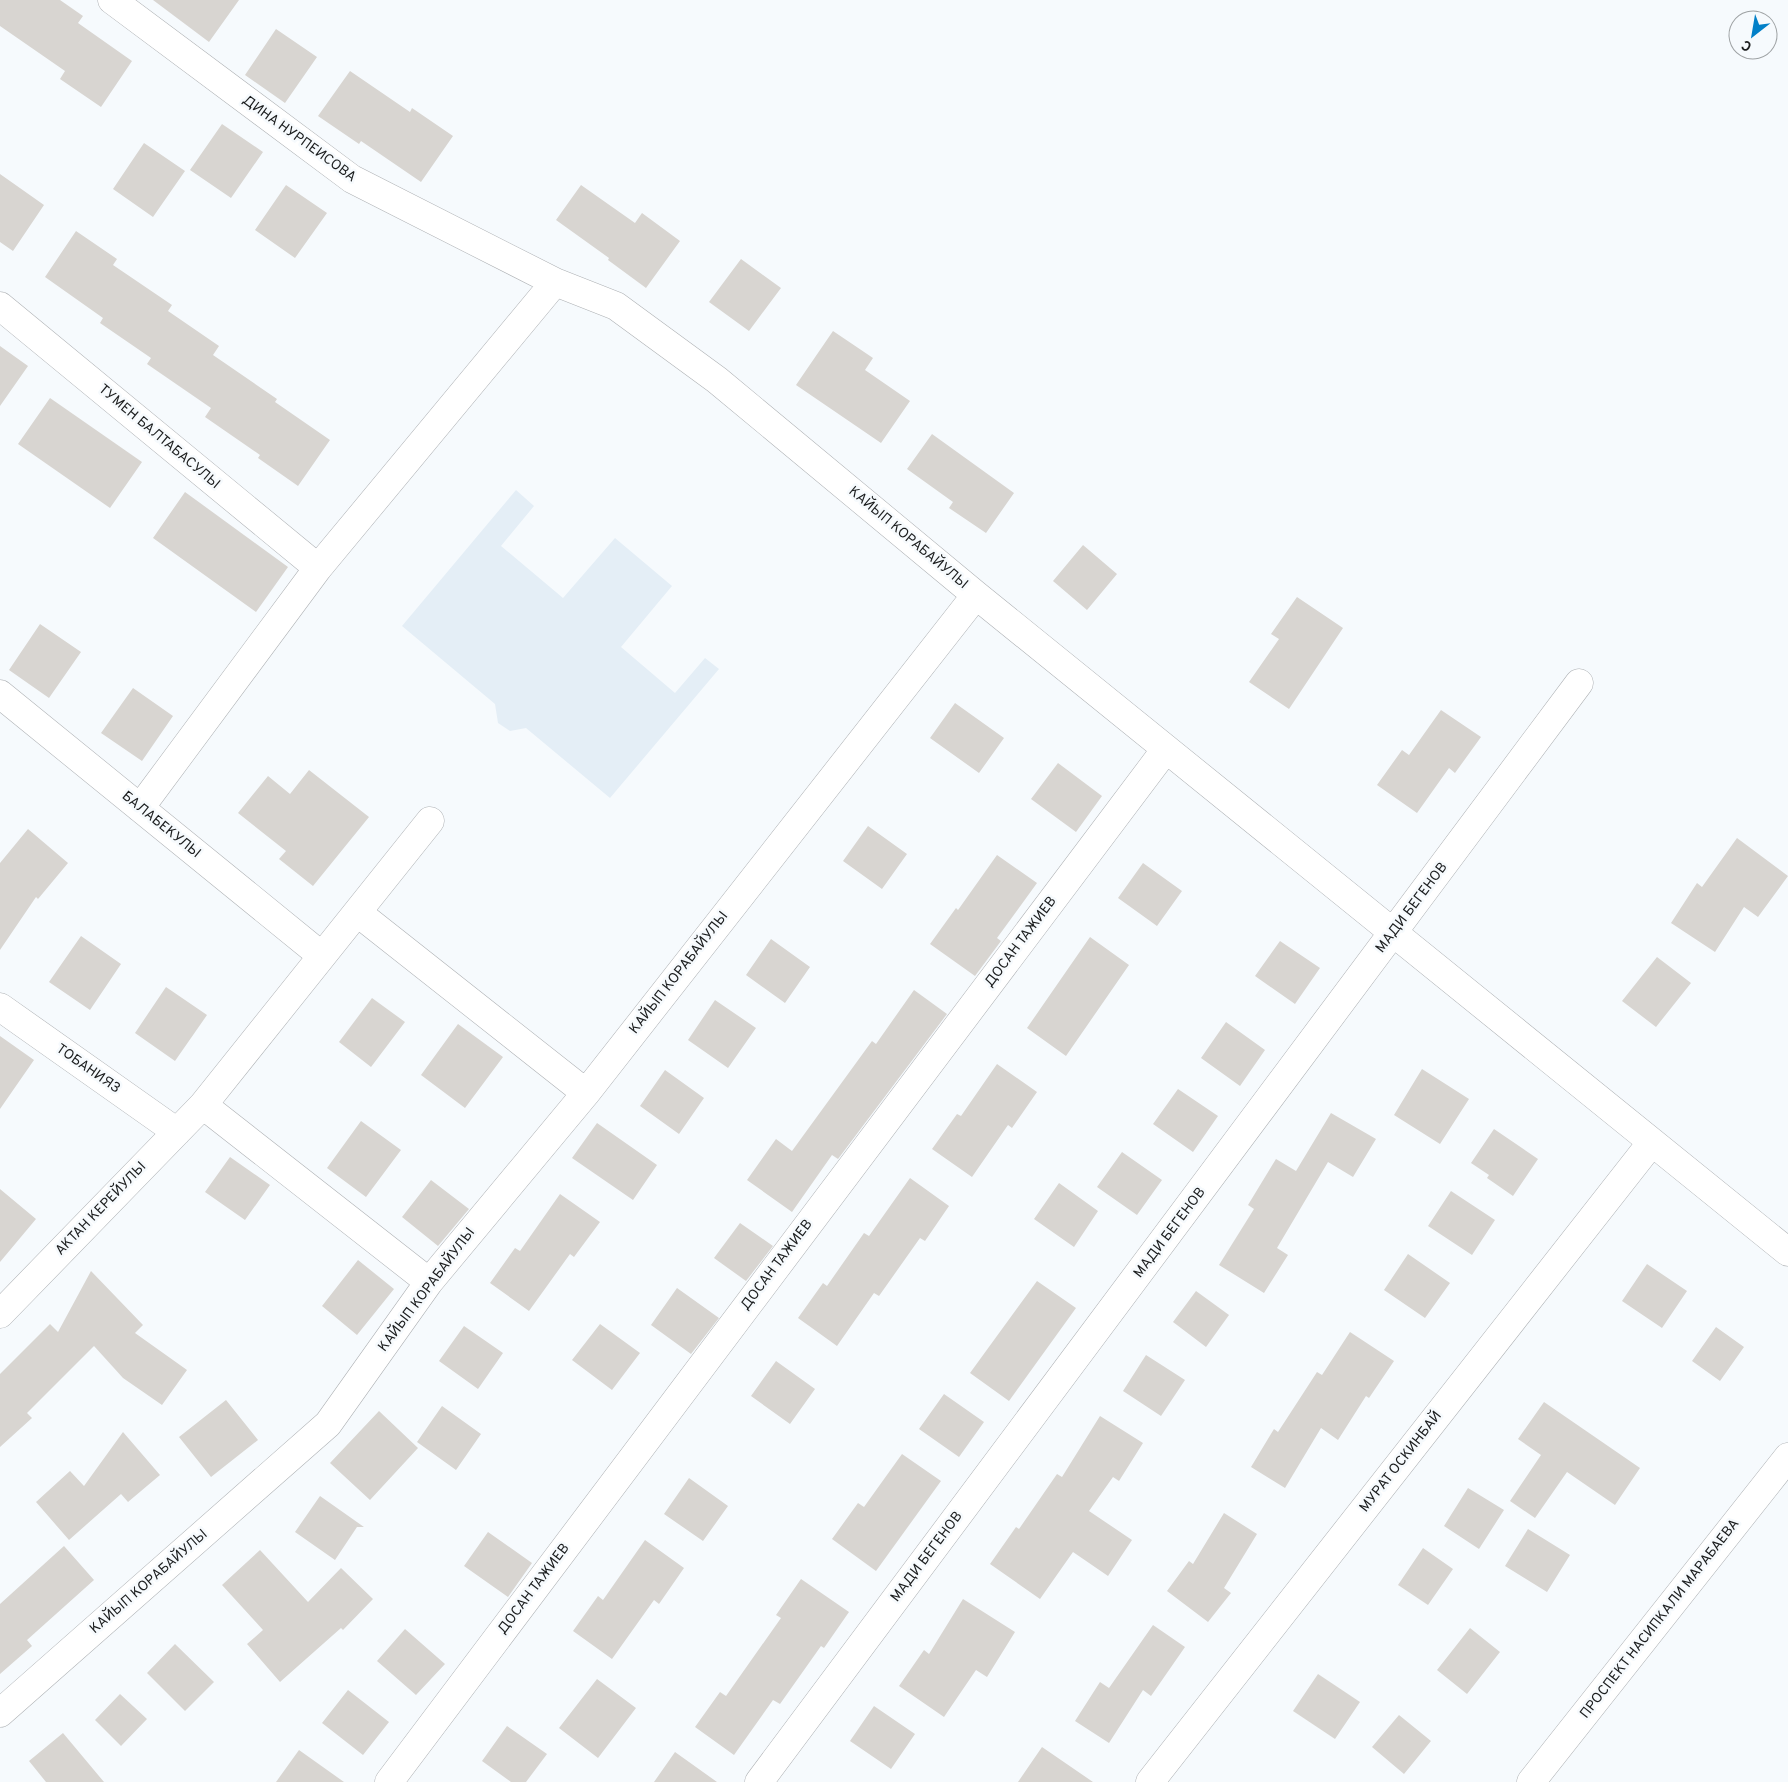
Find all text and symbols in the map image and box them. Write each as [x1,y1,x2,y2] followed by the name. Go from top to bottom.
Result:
[1728,10,1778,60] north arrow
[1739,35,1755,54] text: С
[239,92,359,186] street label: ДИНА НУРПЕИСОВА
[95,381,223,493] street label: ТУМЕН БАЛТАБАСУЛЫ
[845,482,972,593] street label: КАЙЫП КОРАБАЙУЛЫ
[118,788,204,862] street label: БАЛАБЕКУЛЫ
[1373,859,1451,957] street label: МАДИ БЕГЕНОВ
[981,893,1061,991] street label: ДОСАН ТАЖИЕВ
[625,908,732,1038] street label: КАЙЫП КОРАБАЙУЛЫ
[53,1041,123,1097] street label: ТОБАНИЯЗ
[51,1158,150,1259] street label: АКТАН КЕРЕЙУЛЫ
[1131,1184,1209,1282] street label: МАДИ БЕГЕНОВ
[737,1216,817,1314] street label: ДОСАН ТАЖИЕВ
[374,1224,479,1355] street label: КАЙЫП КОРАБАЙУЛЫ
[1355,1407,1446,1516] street label: МУРАТ ОСКИНБАЙ
[888,1508,966,1606] street label: МАДИ БЕГЕНОВ
[1577,1516,1743,1722] street label: ПРОСПЕКТ НАСИПКАЛИ МАРАБАЕВА
[86,1525,211,1638] street label: КАЙЫП КОРАБАЙУЛЫ
[494,1540,574,1638] street label: ДОСАН ТАЖИЕВ

